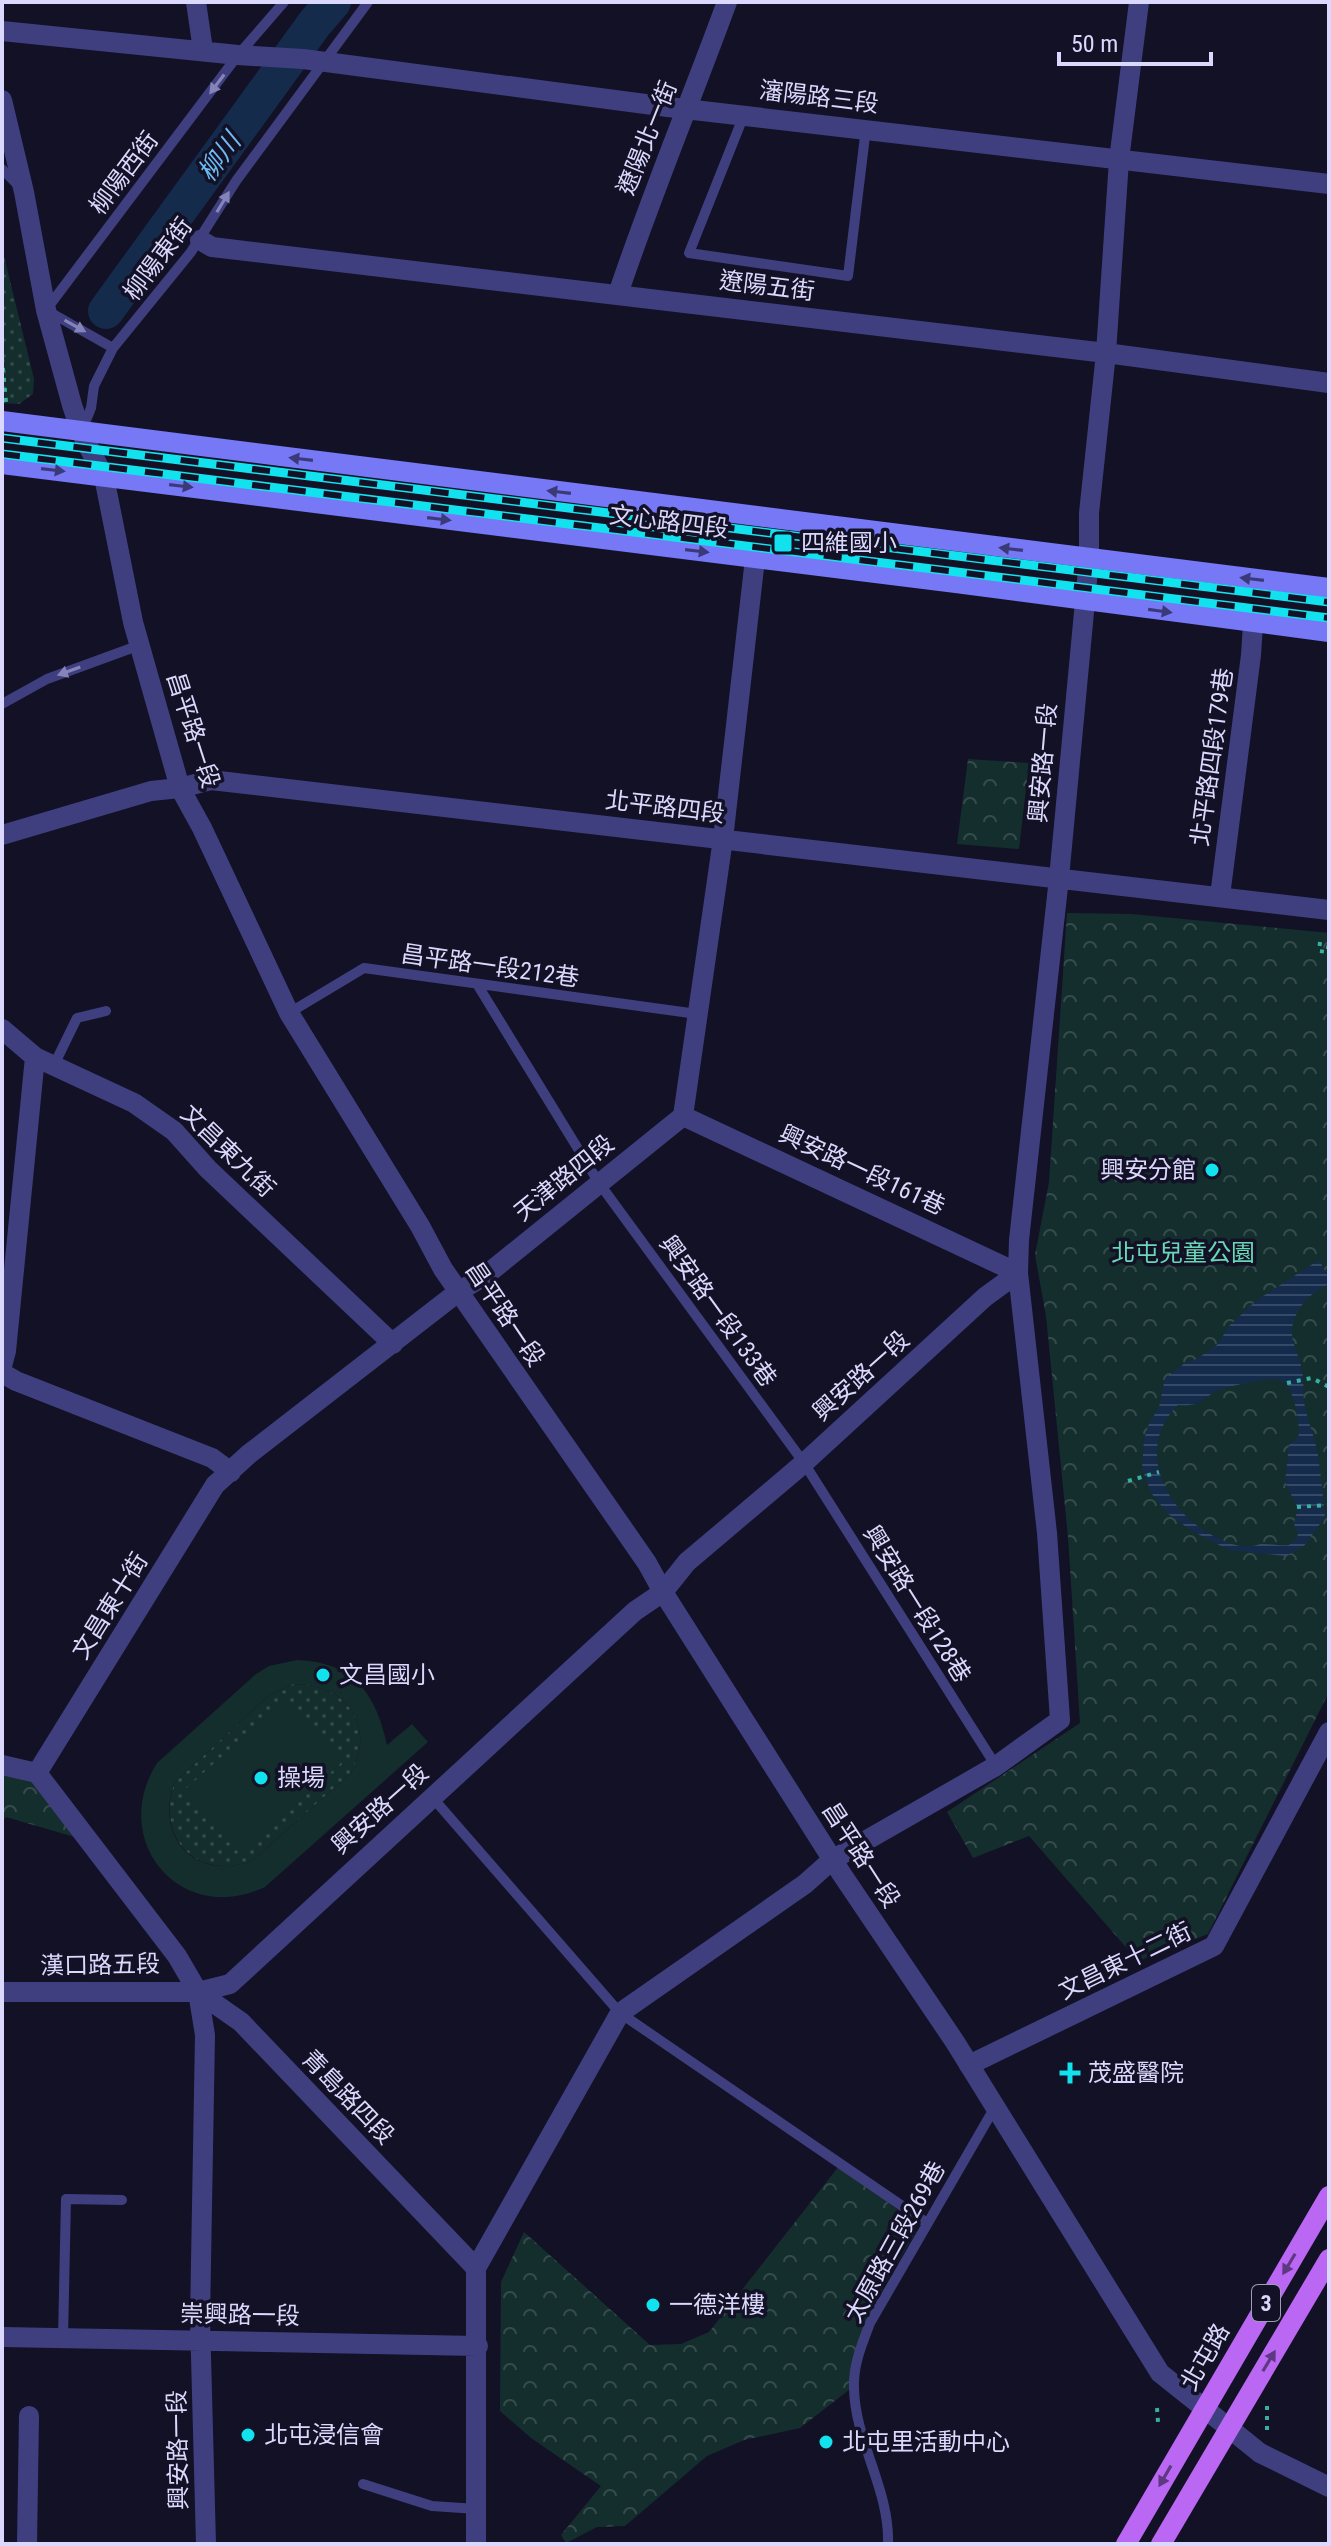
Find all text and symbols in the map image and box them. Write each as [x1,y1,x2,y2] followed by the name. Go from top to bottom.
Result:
[1059,16,1211,66] scale bar
[1071,30,1118,58] text: 50 m
[209,74,225,94] one-way arrow
[758,76,880,118] street label: 瀋陽路三段
[612,77,682,199] street label: 遼陽北一街
[192,125,248,187] water label: 柳川
[84,126,164,220] street label: 柳陽西街
[216,191,230,213] one-way arrow
[118,212,198,306] street label: 柳陽東街
[718,266,816,306] street label: 遼陽五街
[64,319,86,333] one-way arrow
[288,452,313,465] one-way arrow
[41,464,66,477] one-way arrow
[169,480,194,493] one-way arrow
[546,485,571,498] one-way arrow
[608,501,730,543] street label: 文心路四段
[427,513,452,526] one-way arrow
[801,529,897,557] place label: 四維國小
[772,532,794,554] marker: 四維國小
[998,543,1023,556] one-way arrow
[685,545,710,558] one-way arrow
[1239,572,1264,585] one-way arrow
[1148,605,1173,618] one-way arrow
[57,665,81,678] one-way arrow
[1186,666,1238,848] street label: 北平路四段179巷
[161,669,225,791] street label: 昌平路一段
[1024,702,1062,824] street label: 興安路一段
[604,786,726,828] street label: 北平路四段
[399,940,581,992] street label: 昌平路一段212巷
[175,1099,281,1203] street label: 文昌東九街
[775,1119,949,1221] street label: 興安路一段161巷
[509,1129,619,1227] street label: 天津路四段
[1100,1156,1196,1184] place label: 興安分館
[1203,1161,1221,1179] marker: 興安分館
[654,1230,782,1392] street label: 興安路一段133巷
[1111,1239,1255,1267] park label: 北屯兒童公園
[460,1256,550,1372] street label: 昌平路一段
[807,1325,915,1427] street label: 興安路一段
[858,1520,976,1688] street label: 興安路一段128巷
[66,1548,154,1664] street label: 文昌東十街
[339,1661,435,1689] place label: 文昌國小
[314,1666,332,1684] marker: 文昌國小
[326,1758,434,1860] street label: 興安路一段
[277,1764,325,1792] place label: 操場
[252,1769,270,1787] marker: 操場
[817,1797,905,1913] street label: 昌平路一段
[1054,1917,1196,2005] street label: 文昌東十二街
[40,1950,160,1980] street label: 漢口路五段
[296,2044,400,2150] street label: 青島路四段
[1088,2059,1184,2087] place label: 茂盛醫院
[1059,2062,1081,2084] marker: 茂盛醫院
[839,2157,951,2327] street label: 太原路三段269巷
[1282,2253,1296,2275] one-way arrow
[1252,2285,1280,2321] road number: 3
[669,2291,765,2319] place label: 一德洋樓
[644,2296,662,2314] marker: 一德洋樓
[180,2300,300,2330] street label: 崇興路一段
[1175,2319,1235,2395] street label: 北屯路
[1262,2350,1276,2372] one-way arrow
[163,2390,193,2510] street label: 興安路一段
[264,2421,384,2449] place label: 北屯浸信會
[239,2426,257,2444] marker: 北屯浸信會
[842,2428,1010,2456] place label: 北屯里活動中心
[817,2433,835,2451] marker: 北屯里活動中心
[1158,2465,1172,2487] one-way arrow

